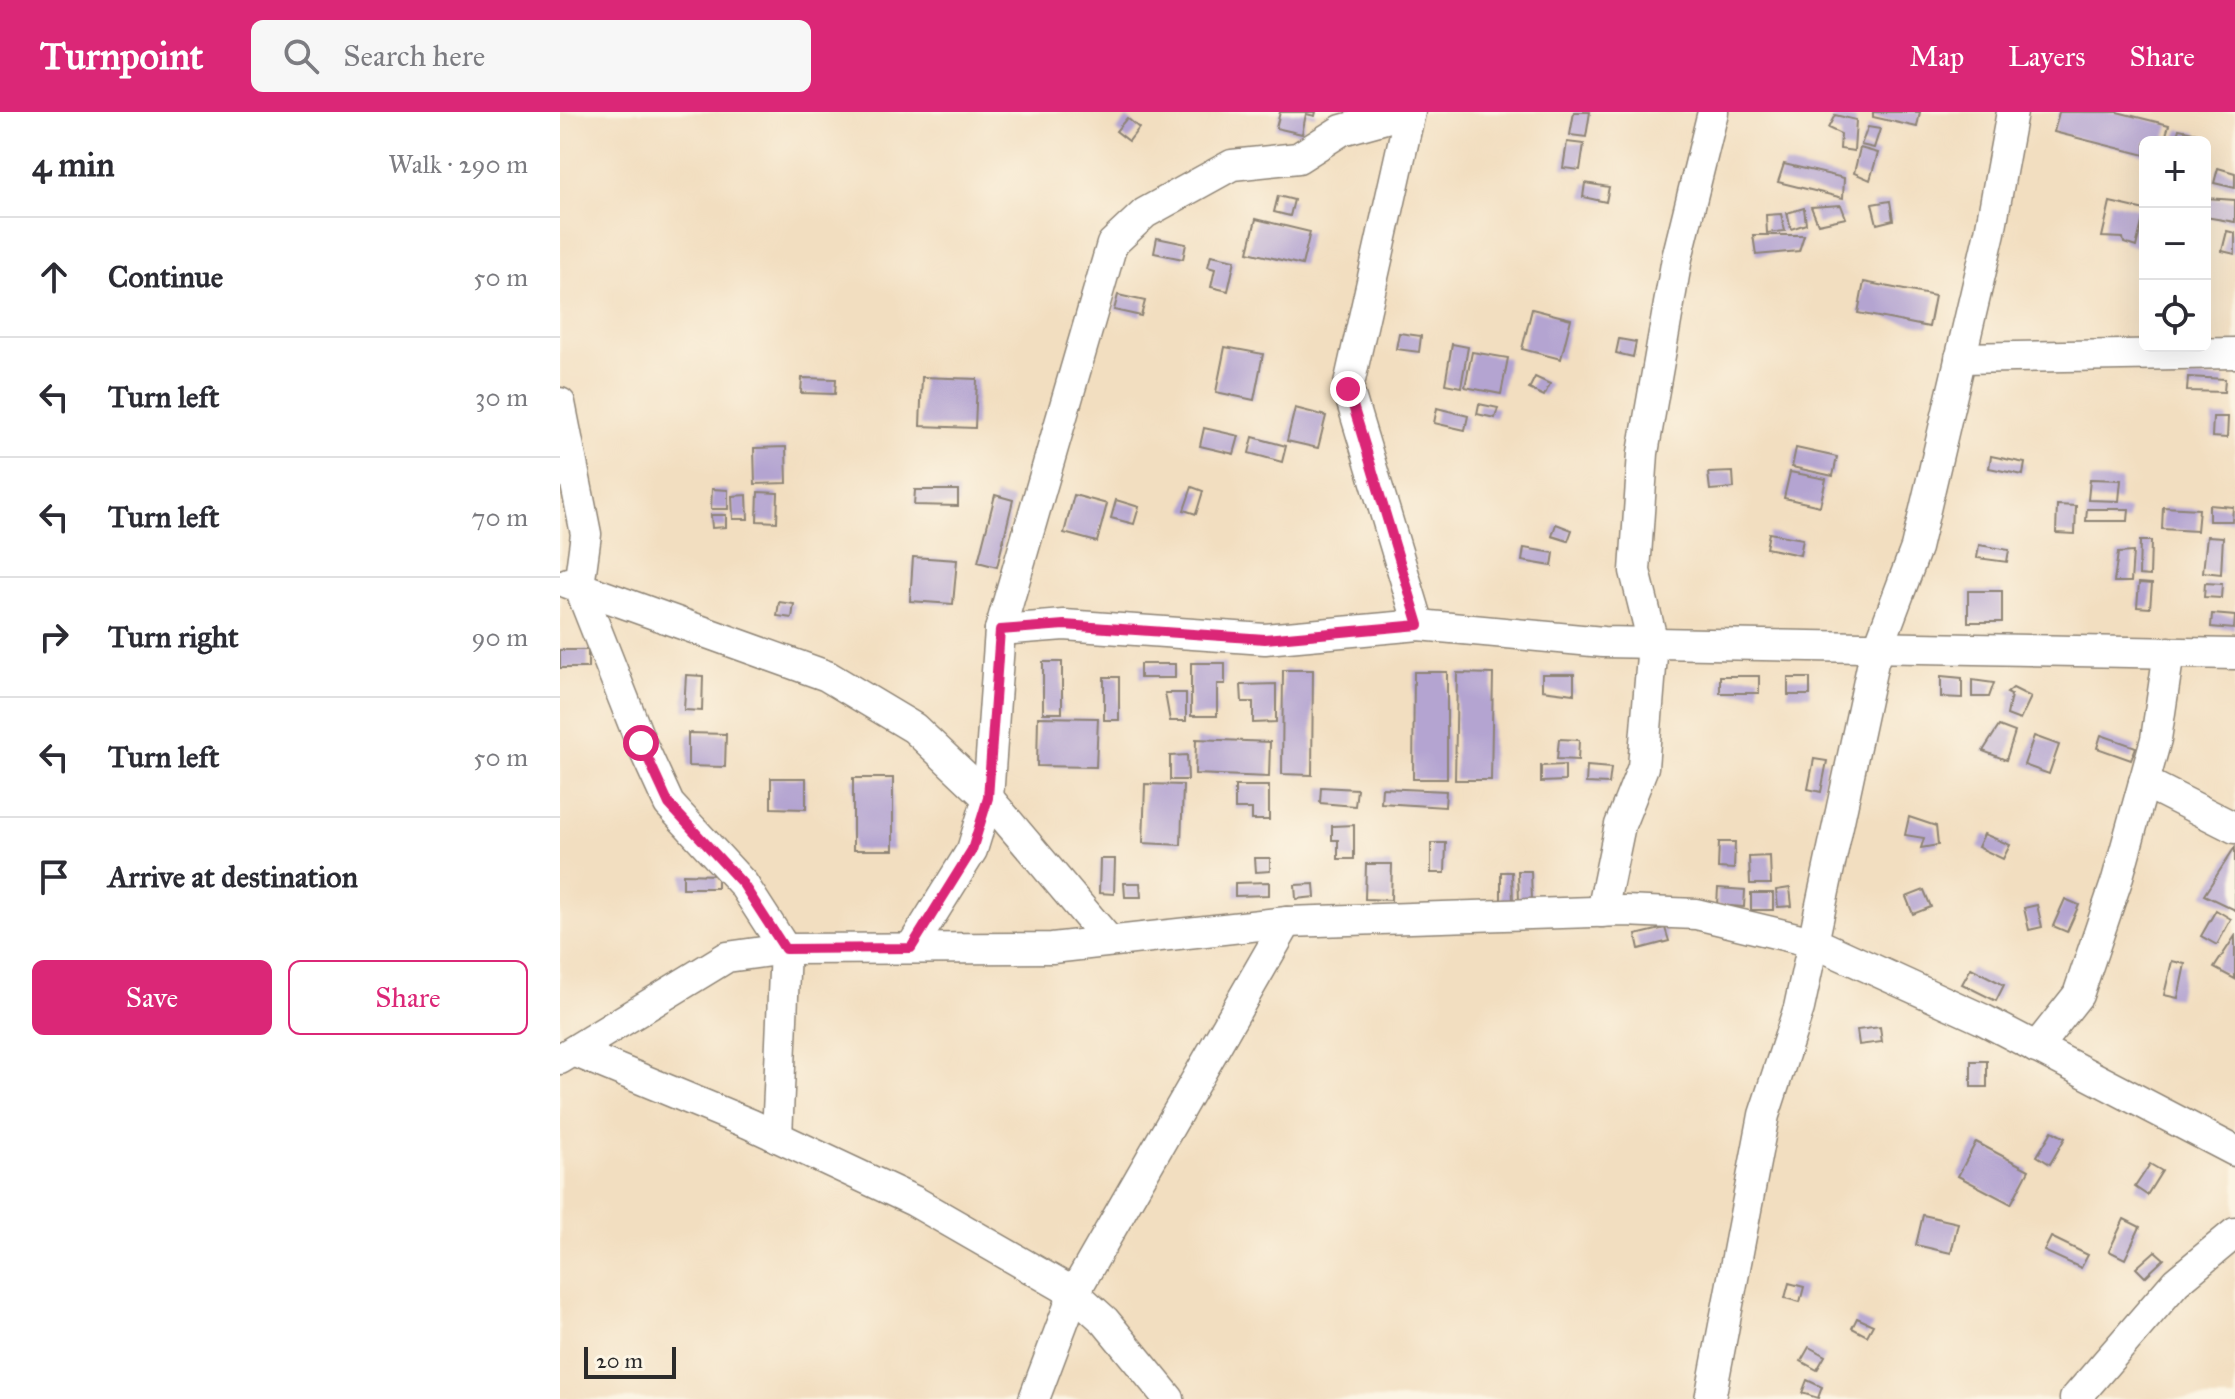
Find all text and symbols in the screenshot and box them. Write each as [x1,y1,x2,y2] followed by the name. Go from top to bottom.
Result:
[251,20,811,92] search box
[40,33,203,79] text: Turnpoint
[279,34,323,78] icon: search
[343,38,485,74] text: Search here
[1909,39,1964,74] text: Map
[2008,39,2086,74] text: Layers
[2130,39,2195,74] text: Share
[2139,136,2211,352] map controls
[2139,136,2211,208] button: +
[32,144,115,185] text: 4 min
[388,148,528,180] text: Walk · 290 m
[2139,208,2211,280] button: −
[32,255,76,299] icon: ahead
[108,259,223,295] text: Continue
[473,261,528,293] text: 50 m
[2139,280,2211,352] button: locate
[1330,371,1366,407] route end
[32,375,76,419] icon: left
[108,379,219,415] text: Turn left
[475,381,528,413] text: 30 m
[32,495,76,539] icon: left
[108,499,219,535] text: Turn left
[472,501,528,533] text: 70 m
[32,615,76,659] icon: right
[108,619,239,655] text: Turn right
[471,621,528,653] text: 90 m
[623,725,659,761] route start
[32,735,76,779] icon: left
[108,739,219,775] text: Turn left
[473,741,528,773] text: 50 m
[32,855,76,899] icon: arrive
[108,859,358,895] text: Arrive at destination
[32,960,272,1035] button: Save
[288,960,528,1035] button: Share
[584,1343,676,1379] scale bar
[596,1347,643,1374] text: 20 m

